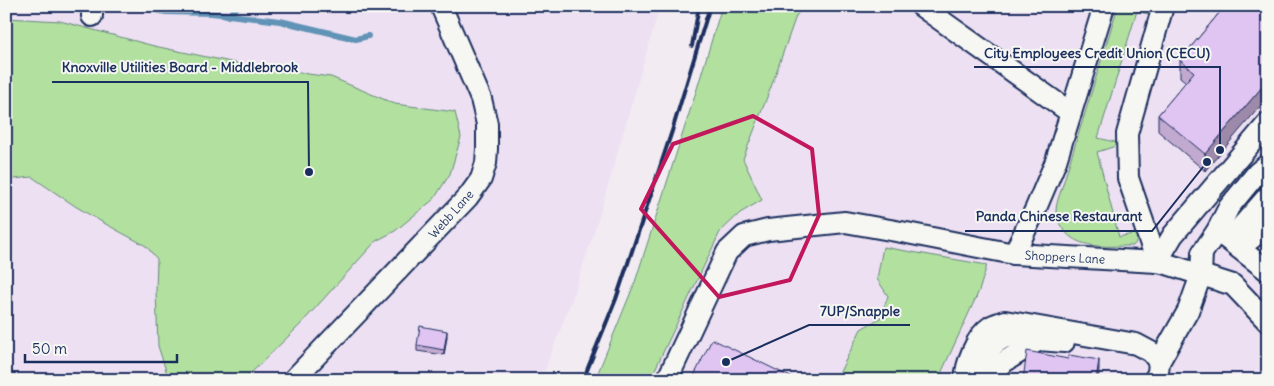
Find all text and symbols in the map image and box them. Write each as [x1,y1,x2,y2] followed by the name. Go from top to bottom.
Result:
[974,38,1220,67] callout: City Employees Credit Union (CECU)
[984,44,1210,62] text: City Employees Credit Union (CECU)
[52,53,308,82] callout: Knoxville Utilities Board - Middlebrook
[62,58,298,76] text: Knoxville Utilities Board - Middlebrook
[425,187,477,241] street label: Webb Lane
[965,202,1152,231] callout: Panda Chinese Restaurant
[976,207,1143,225] text: Panda Chinese Restaurant
[1024,247,1106,267] street label: Shoppers Lane
[809,296,910,325] callout: 7UP/Snapple
[820,302,901,320] text: 7UP/Snapple
[25,331,178,363] scale bar
[32,339,67,358] text: 50 m

